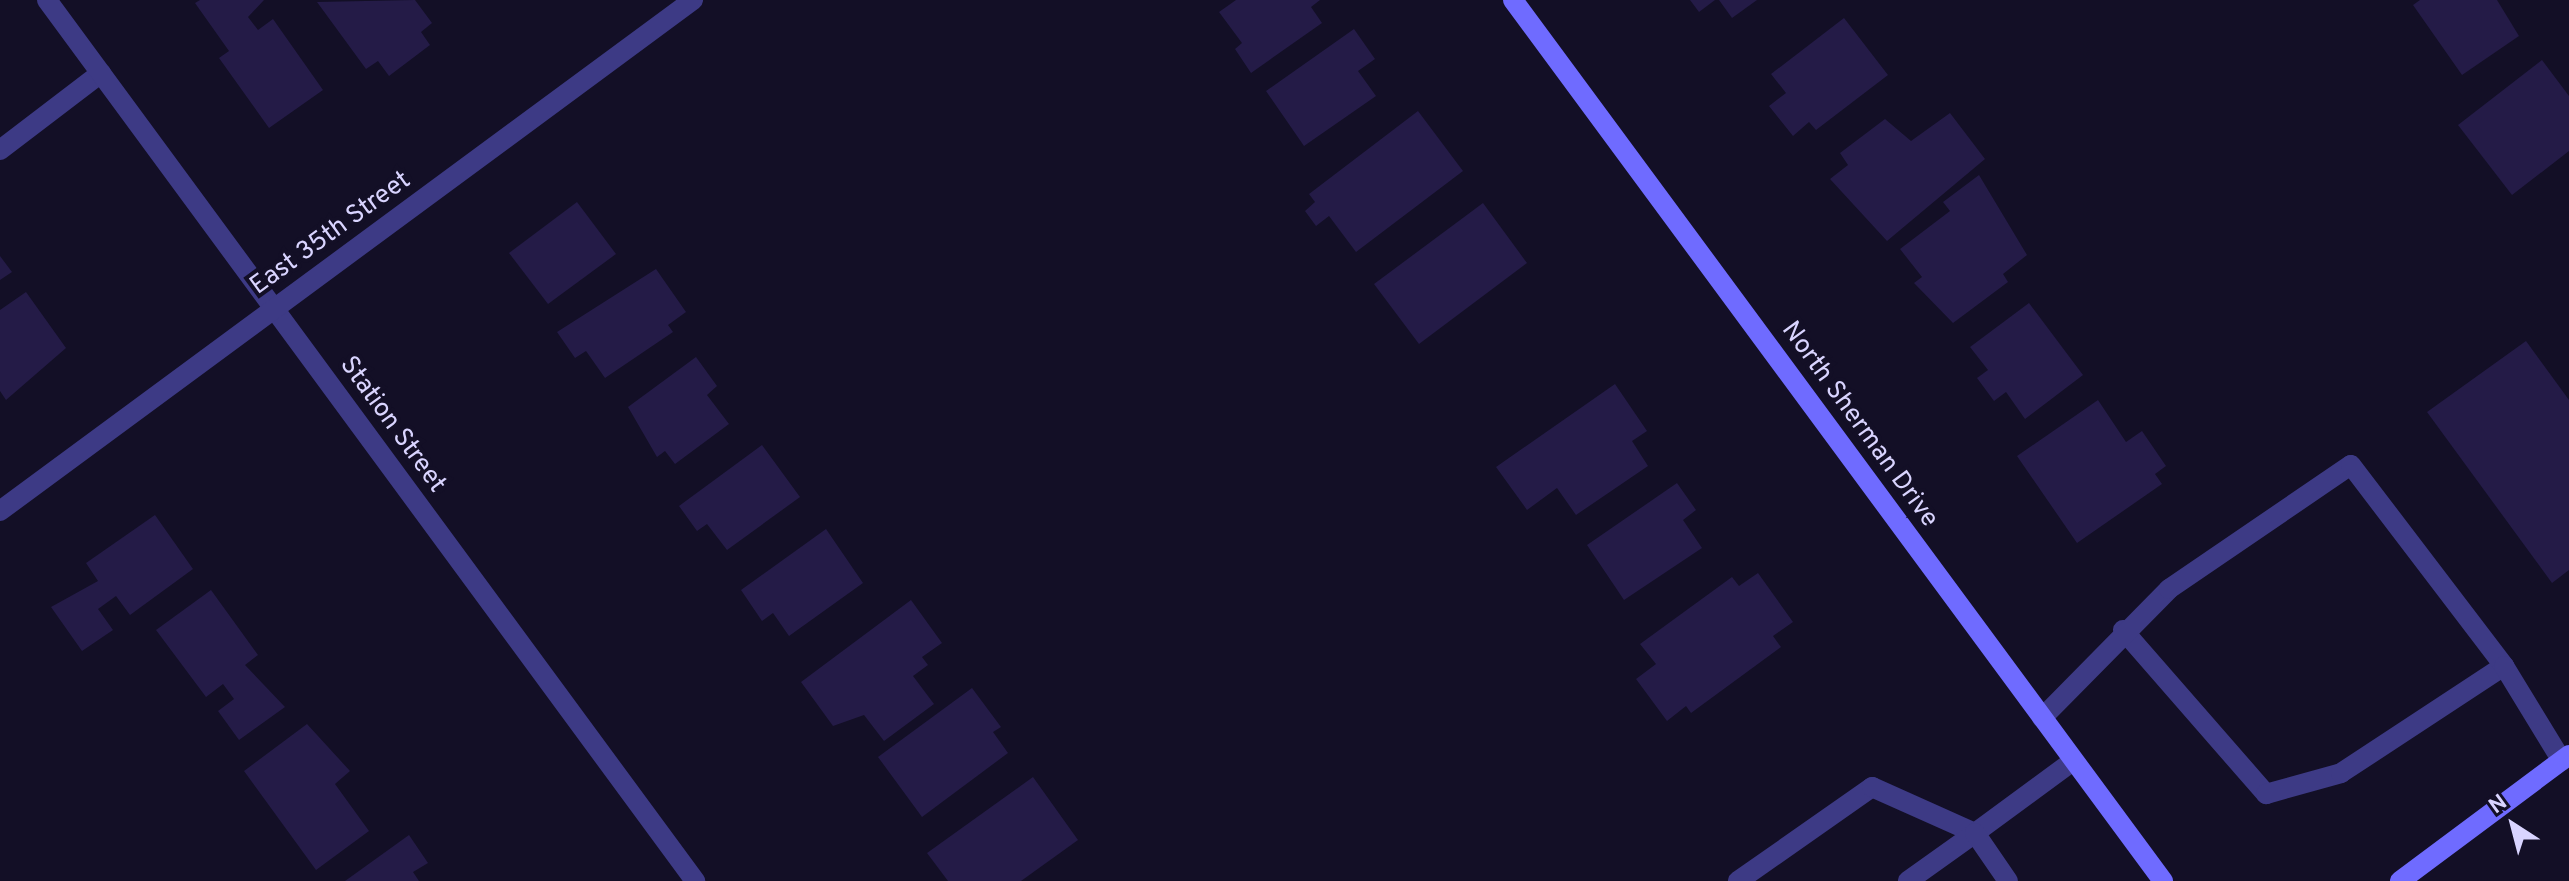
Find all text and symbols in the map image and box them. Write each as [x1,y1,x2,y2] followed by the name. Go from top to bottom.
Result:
[245,165,417,303] street label: East 35th Street
[1774,316,1944,534] street label: North Sherman Drive
[332,351,452,499] street label: Station Street
[2473,785,2553,865] north arrow
[2484,790,2513,821] text: N

